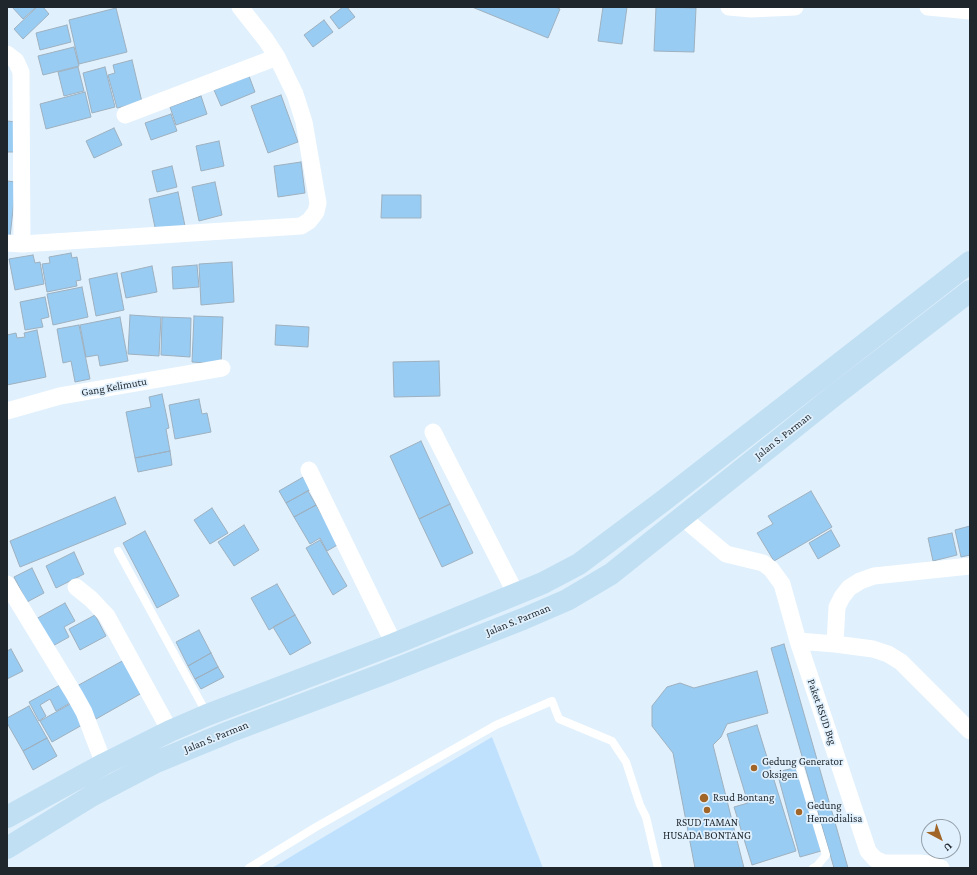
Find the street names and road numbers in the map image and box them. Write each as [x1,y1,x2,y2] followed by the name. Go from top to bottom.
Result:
[80,375,148,399] street label: Gang Kelimutu
[752,410,814,462] street label: Jalan S. Parman
[484,601,552,639] street label: Jalan S. Parman
[805,677,839,747] street label: Paket RSUD Btg
[182,718,250,756] street label: Jalan S. Parman

